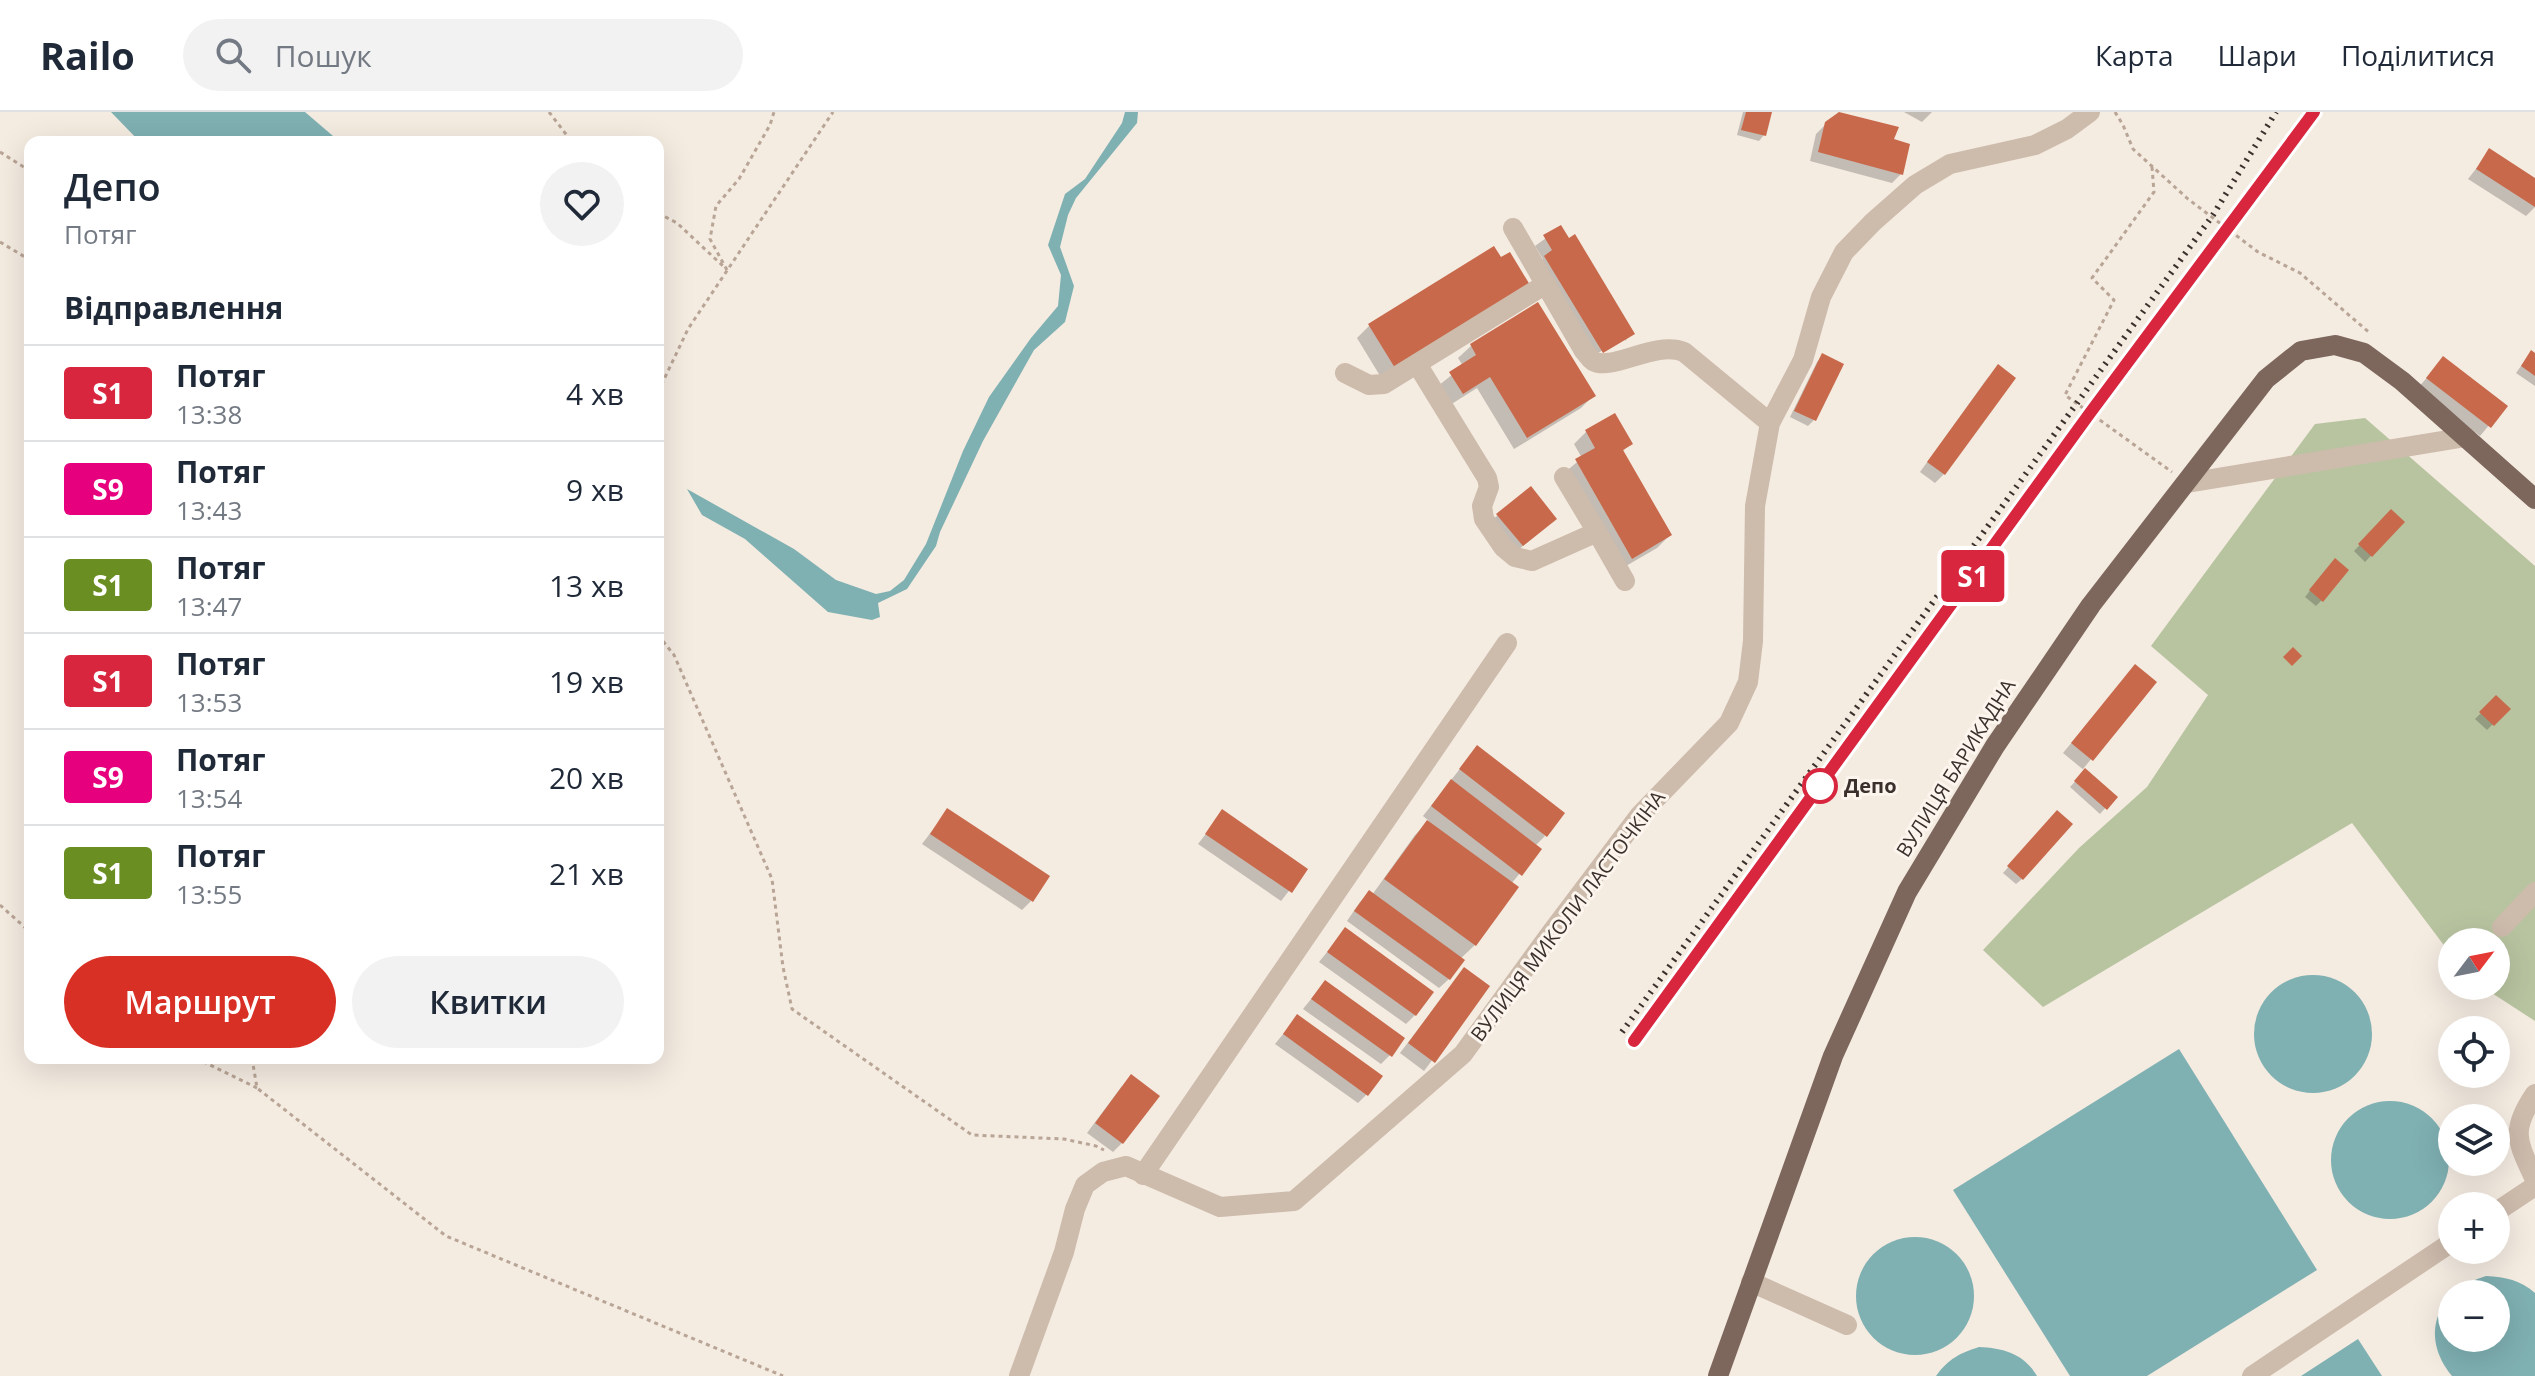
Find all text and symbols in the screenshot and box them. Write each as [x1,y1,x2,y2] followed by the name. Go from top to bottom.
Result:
[183,19,743,91] search box
[40,29,135,81] text: Railo
[211,33,255,77] icon: search
[275,35,372,76] text: Пошук
[2095,36,2174,74] text: Карта
[2218,36,2297,74] text: Шари
[2341,36,2495,74] text: Поділитися
[64,160,161,212] text: Депо
[540,162,624,246] button: heart
[64,216,136,252] text: Потяг
[64,287,283,328] text: Відправлення
[176,355,266,396] text: Потяг
[566,373,624,414] text: 4 хв
[92,374,124,412] text: S1
[176,396,242,432] text: 13:38
[176,451,266,492] text: Потяг
[566,469,624,510] text: 9 хв
[92,470,124,508] text: S9
[176,492,242,528] text: 13:43
[176,547,266,588] text: Потяг
[1937,550,2009,602] line badge: S1
[1957,557,1989,595] text: S1
[549,565,624,606] text: 13 хв
[92,566,124,604] text: S1
[176,588,242,624] text: 13:47
[176,643,266,684] text: Потяг
[549,661,624,702] text: 19 хв
[92,662,124,700] text: S1
[1890,673,2022,862] street label: ВУЛИЦЯ БАРИКАДНА
[176,684,242,720] text: 13:53
[176,739,266,780] text: Потяг
[549,757,624,798] text: 20 хв
[92,758,124,796] text: S9
[1803,769,1837,803] marker: Депо
[1844,772,1897,799] place label: Депо
[176,780,242,816] text: 13:54
[1464,785,1671,1047] street label: ВУЛИЦЯ МИКОЛИ ЛАСТОЧКІНА
[176,835,266,876] text: Потяг
[549,853,624,894] text: 21 хв
[92,854,124,892] text: S1
[176,876,242,912] text: 13:55
[2438,928,2510,1000] north arrow
[2438,928,2510,1352] map controls
[64,956,336,1048] button: Маршрут
[352,956,624,1048] button: Квитки
[2438,1016,2510,1088] button: locate
[2438,1104,2510,1176] button: layers
[2438,1192,2510,1264] button: +
[2438,1280,2510,1352] button: −

